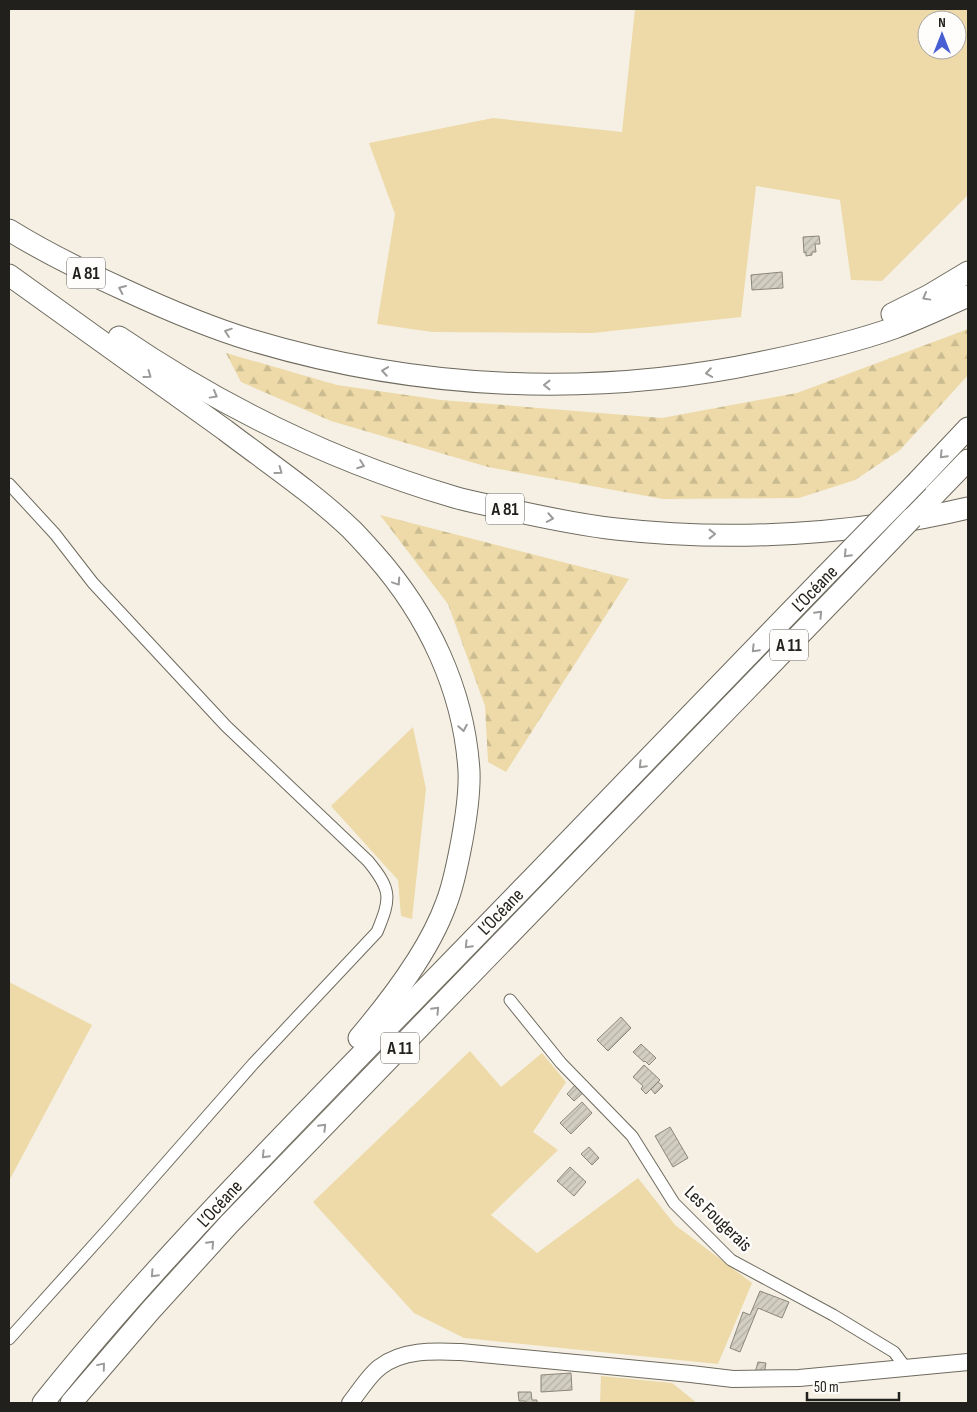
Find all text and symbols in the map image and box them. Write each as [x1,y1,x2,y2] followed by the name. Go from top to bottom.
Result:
[917,10,967,60] north arrow
[938,14,946,31] text: N
[67,258,105,288] road number: A 81
[118,285,127,295] one-way arrow
[923,291,932,301] one-way arrow
[224,328,232,338] one-way arrow
[381,367,389,377] one-way arrow
[704,367,713,377] one-way arrow
[142,369,152,378] one-way arrow
[543,380,550,390] one-way arrow
[209,389,218,399] one-way arrow
[940,449,949,458] one-way arrow
[356,459,364,469] one-way arrow
[274,464,283,474] one-way arrow
[486,494,524,524] road number: A 81
[546,513,555,523] one-way arrow
[708,529,716,539] one-way arrow
[844,548,853,557] one-way arrow
[787,561,843,617] street label: L’Océane
[391,576,400,586] one-way arrow
[813,611,822,620] one-way arrow
[770,630,808,660] road number: A 11
[752,643,761,652] one-way arrow
[457,724,467,733] one-way arrow
[639,760,648,769] one-way arrow
[473,884,529,940] street label: L’Océane
[465,939,474,948] one-way arrow
[430,1007,439,1016] one-way arrow
[381,1032,419,1064] road number: A 11
[317,1124,326,1133] one-way arrow
[262,1149,271,1158] one-way arrow
[193,1176,248,1232] street label: L’Océane
[679,1181,757,1257] street label: Les Fougerais
[205,1241,214,1250] one-way arrow
[150,1268,159,1277] one-way arrow
[97,1363,105,1372] one-way arrow
[807,1370,900,1402] scale bar
[814,1378,839,1397] text: 50 m

